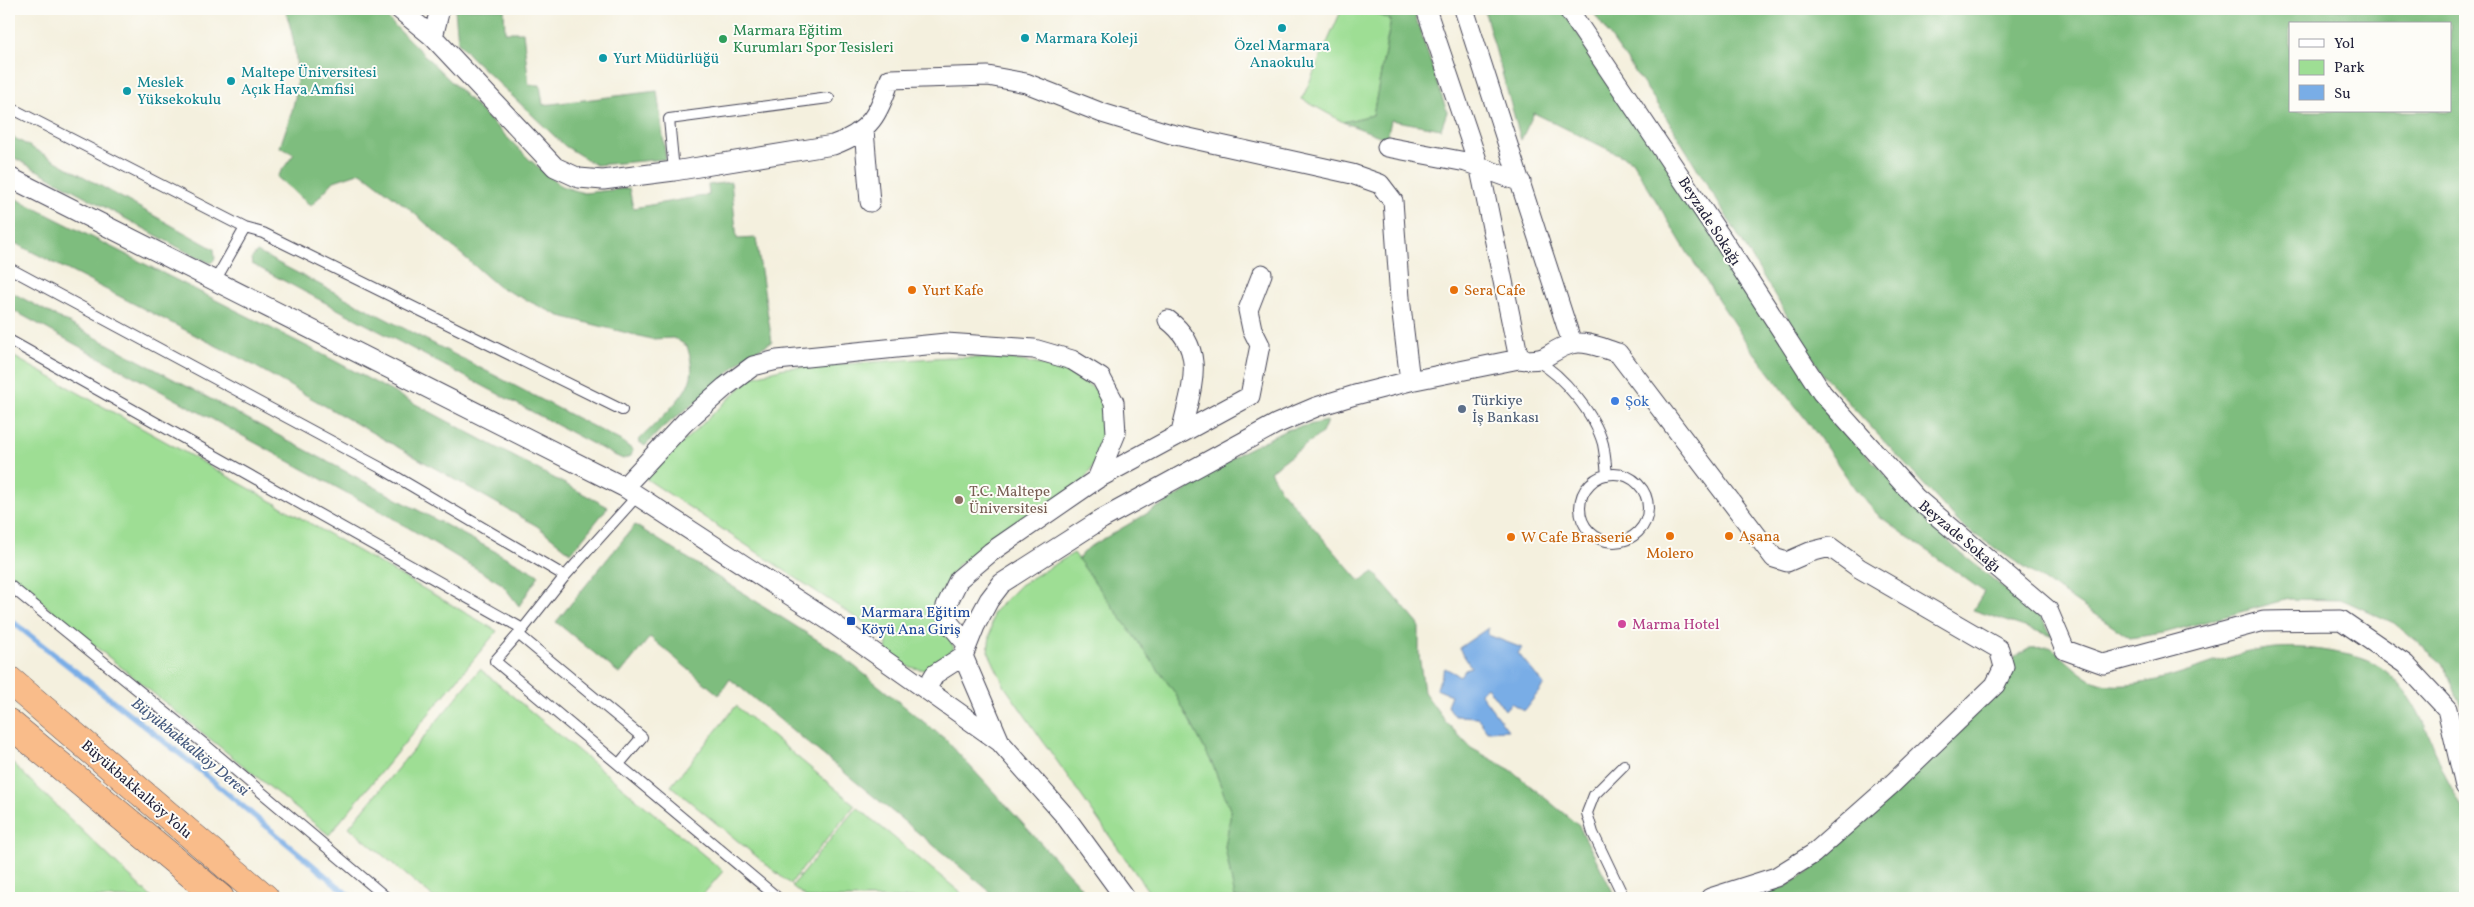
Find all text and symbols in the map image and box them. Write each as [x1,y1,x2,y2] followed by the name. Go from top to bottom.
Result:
[733,21,894,59] place label: Marmara Eğitim Kurumları Spor Tesisleri
[1276,22,1288,34] marker: Özel Marmara Anaokulu
[2289,22,2452,112] legend
[1035,29,1138,50] place label: Marmara Koleji
[1019,32,1031,44] marker: Marmara Koleji
[717,33,729,45] marker: Marmara Eğitim Kurumları Spor Tesisleri
[2334,34,2354,55] text: Yol
[1234,36,1330,74] place label: Özel Marmara Anaokulu
[613,49,719,70] place label: Yurt Müdürlüğü
[597,52,609,64] marker: Yurt Müdürlüğü
[2334,58,2365,79] text: Park
[241,63,377,101] place label: Maltepe Üniversitesi Açık Hava Amfisi
[137,73,221,111] place label: Meslek Yüksekokulu
[225,75,237,87] marker: Maltepe Üniversitesi Açık Hava Amfisi
[2334,84,2351,105] text: Su
[121,85,133,97] marker: Meslek Yüksekokulu
[1672,173,1745,270] street label: Beyzade Sokağı
[922,281,984,302] place label: Yurt Kafe
[1464,281,1526,302] place label: Sera Cafe
[906,284,918,296] marker: Yurt Kafe
[1448,284,1460,296] marker: Sera Cafe
[1472,391,1539,429] place label: Türkiye İş Bankası
[1625,392,1649,413] place label: Şok
[1609,395,1621,407] marker: Şok
[1456,403,1468,415] marker: Türkiye İş Bankası
[969,482,1050,520] place label: T.C. Maltepe Üniversitesi
[953,494,965,506] marker: T.C. Maltepe Üniversitesi
[1913,496,2005,578] street label: Beyzade Sokağı
[1739,527,1780,548] place label: Aşana
[1521,528,1632,549] place label: W Cafe Brasserie
[1664,530,1676,542] marker: Molero
[1723,530,1735,542] marker: Aşana
[1505,531,1517,543] marker: W Cafe Brasserie
[1646,544,1694,565] place label: Molero
[861,603,970,641] place label: Marmara Eğitim Köyü Ana Giriş
[845,615,857,627] marker: Marmara Eğitim Köyü Ana Giriş
[1632,615,1719,636] place label: Marma Hotel
[1616,618,1628,630] marker: Marma Hotel
[126,693,254,803] water label: Büyükbakkalköy Deresi
[76,736,196,844] street label: Büyükbakkalköy Yolu

